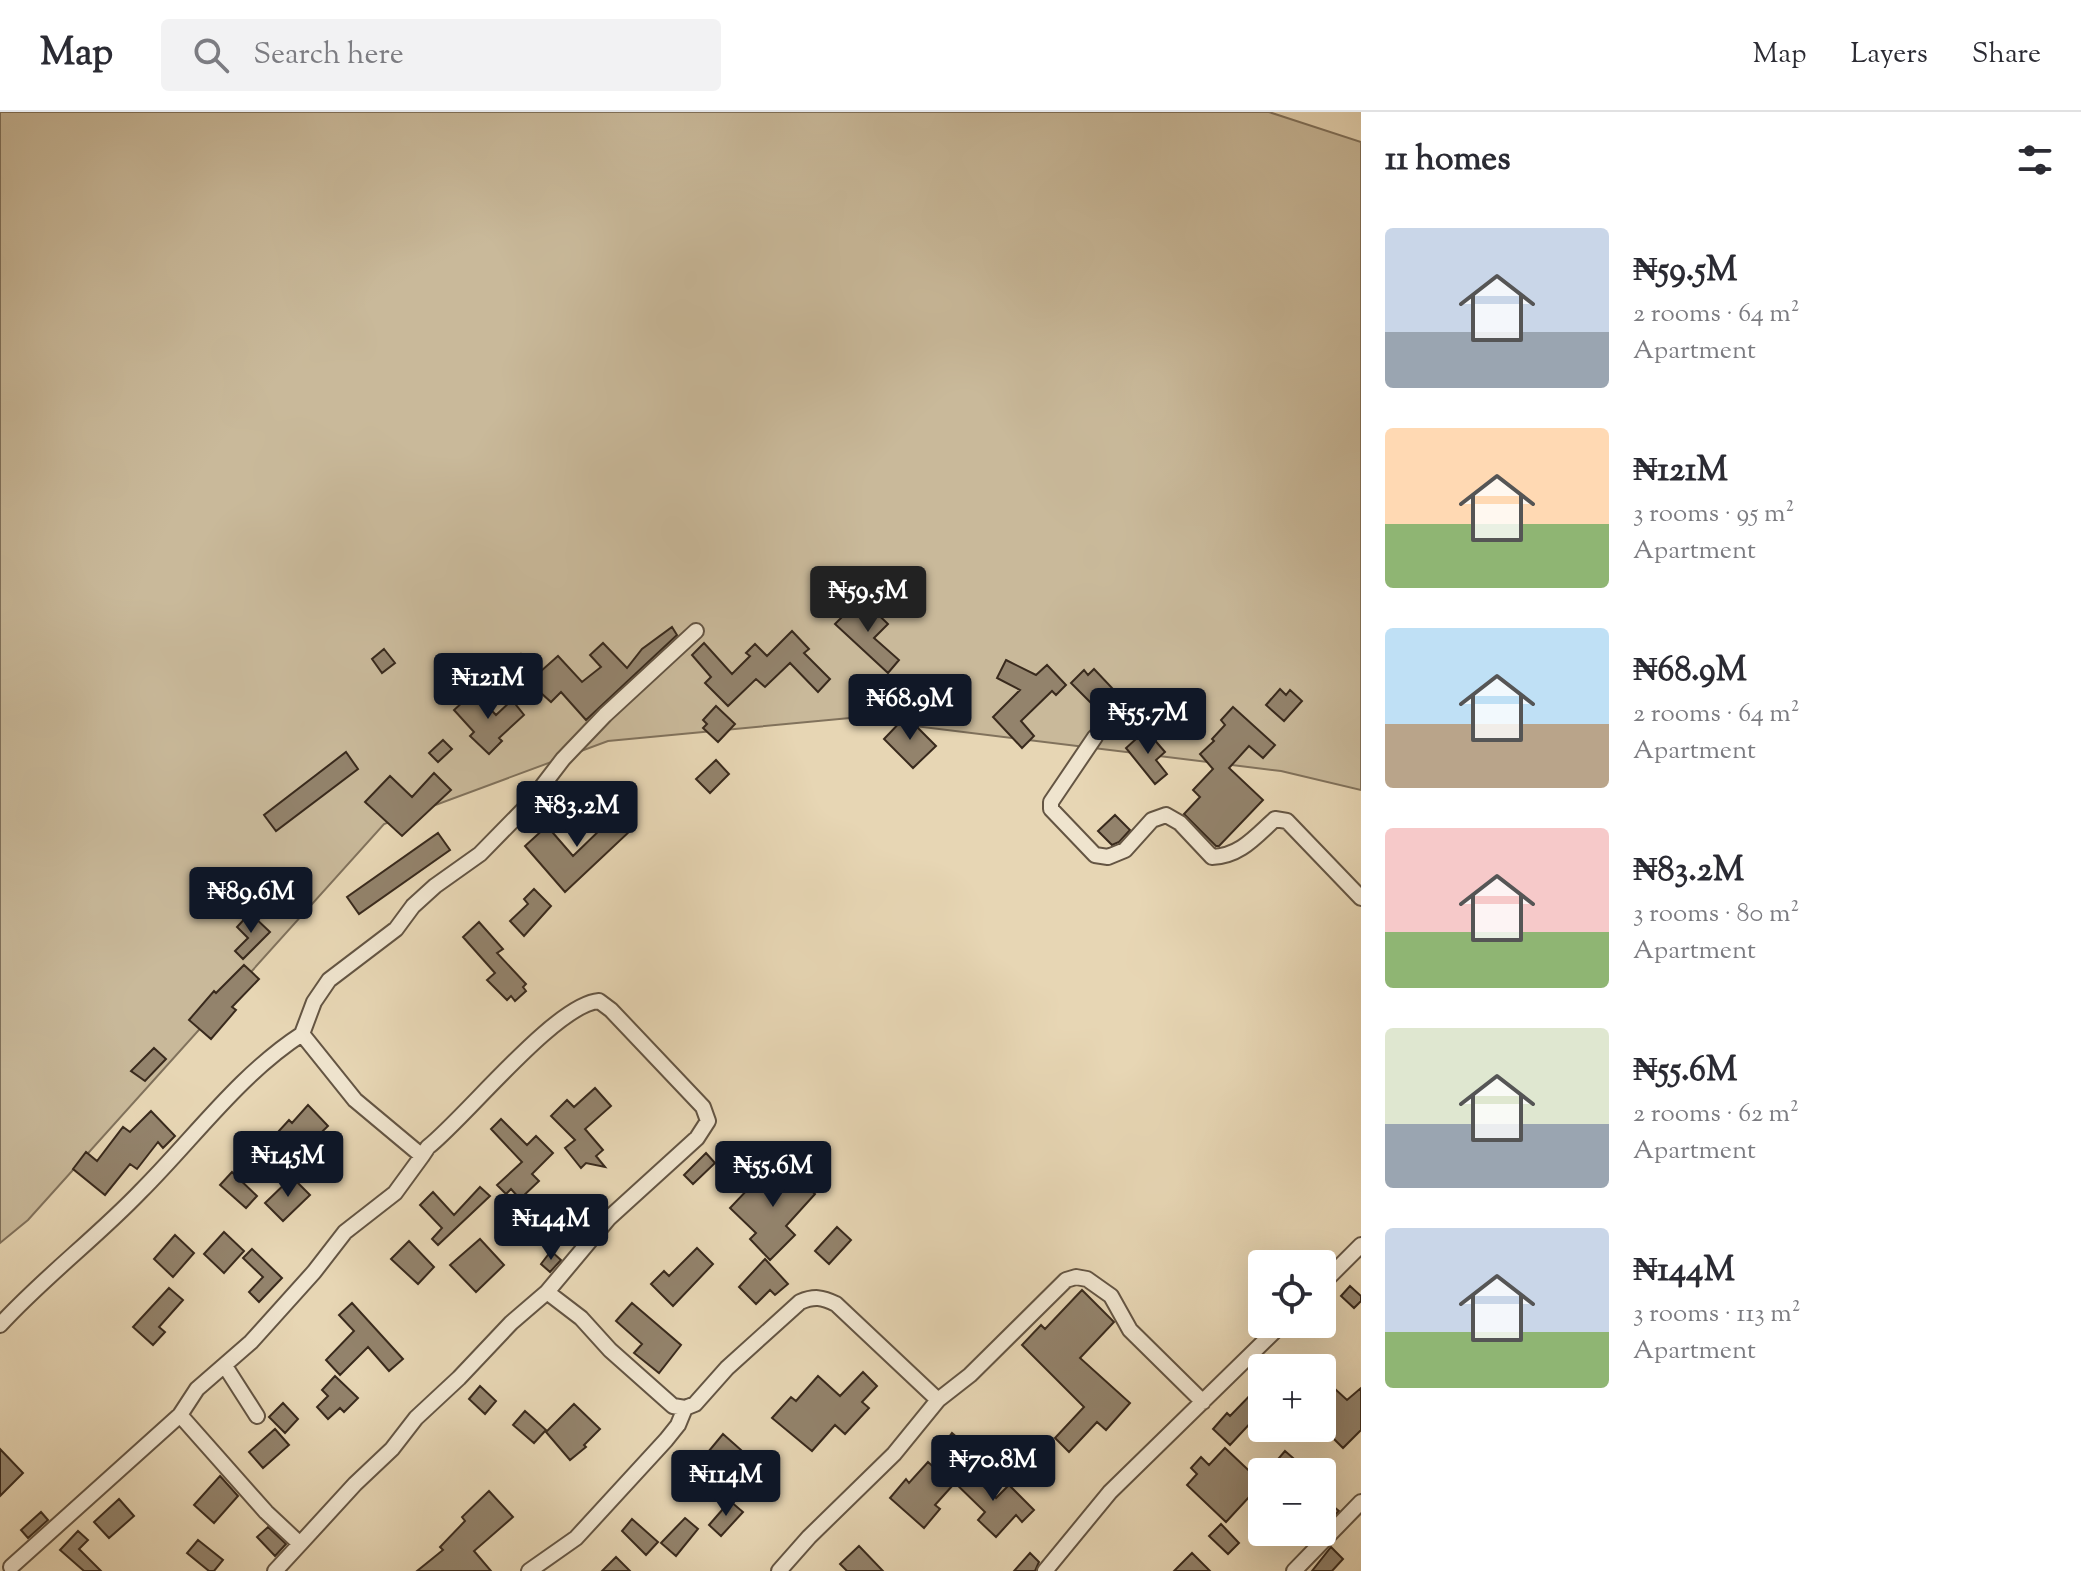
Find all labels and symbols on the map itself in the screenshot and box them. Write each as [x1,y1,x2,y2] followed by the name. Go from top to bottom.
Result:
[803,566,933,634] pin: ₦59.5M
[432,653,544,721] pin: ₦121M
[845,674,975,742] pin: ₦68.9M
[1083,688,1213,756] pin: ₦55.7M
[512,781,642,849] pin: ₦83.2M
[186,867,316,935] pin: ₦89.6M
[232,1131,344,1199] pin: ₦145M
[708,1141,838,1209] pin: ₦55.6M
[495,1194,607,1262] pin: ₦144M
[928,1435,1058,1503] pin: ₦70.8M
[670,1450,782,1518] pin: ₦114M

